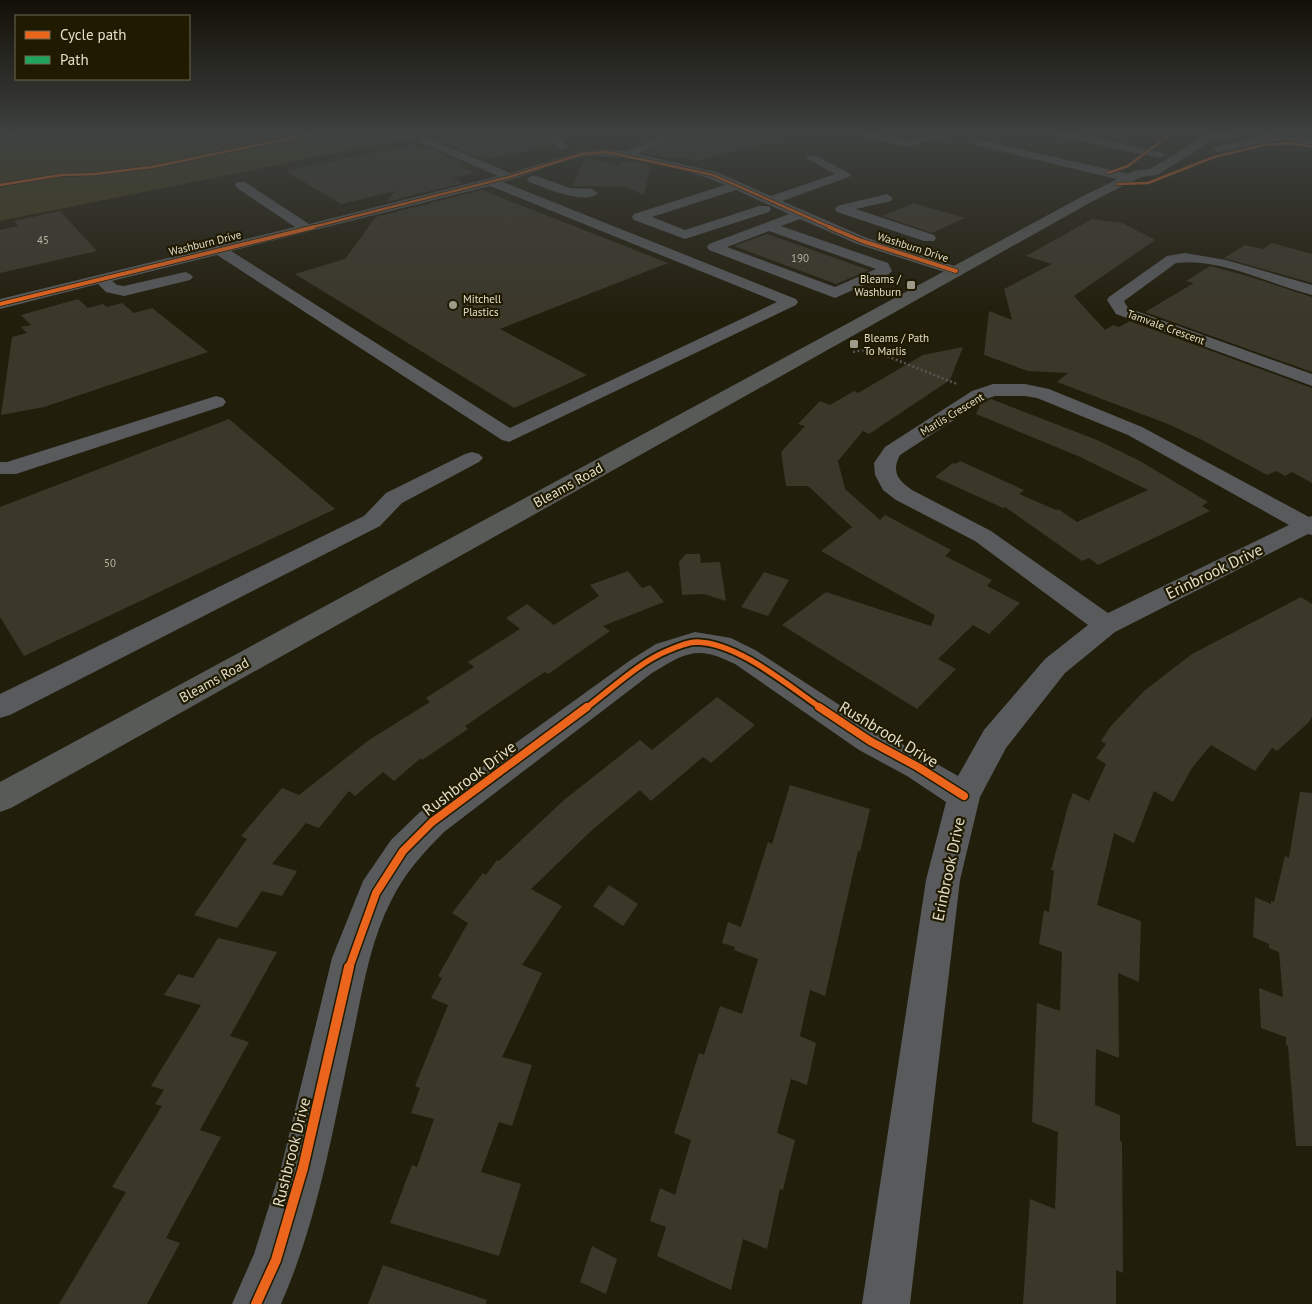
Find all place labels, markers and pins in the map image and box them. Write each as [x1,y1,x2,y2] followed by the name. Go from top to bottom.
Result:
[855,272,902,299] place label: Bleams / Washburn
[905,279,917,291] marker: Bleams / Washburn
[463,292,502,319] place label: Mitchell Plastics
[447,299,459,311] marker: Mitchell Plastics
[864,331,929,358] place label: Bleams / Path To Marlis
[848,338,860,350] marker: Bleams / Path To Marlis

